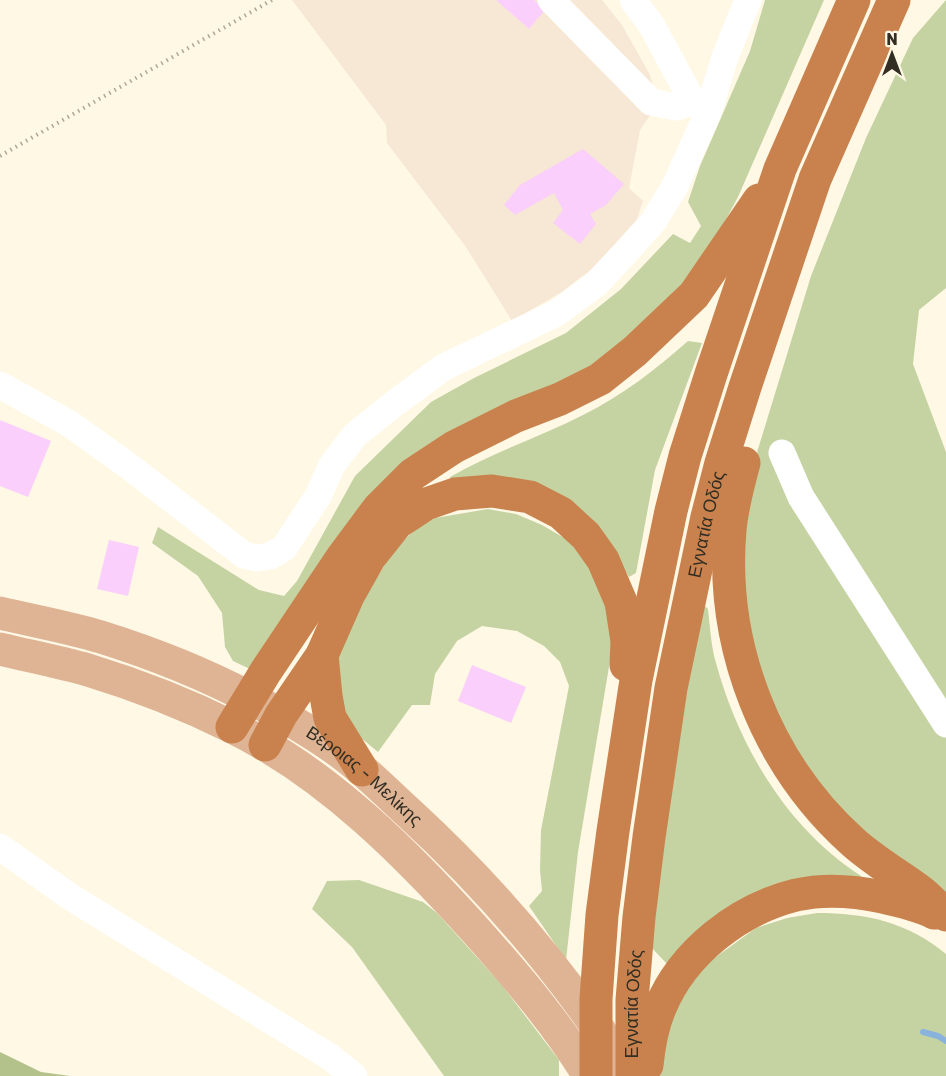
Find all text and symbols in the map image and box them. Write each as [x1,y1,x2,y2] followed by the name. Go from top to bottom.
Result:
[862,24,922,84] north arrow
[886,30,898,49] text: N
[683,468,730,580] street label: Εγνατία Οδός
[302,721,427,831] street label: Βέροιας - Μελίκης
[621,948,647,1059] street label: Εγνατία Οδός

